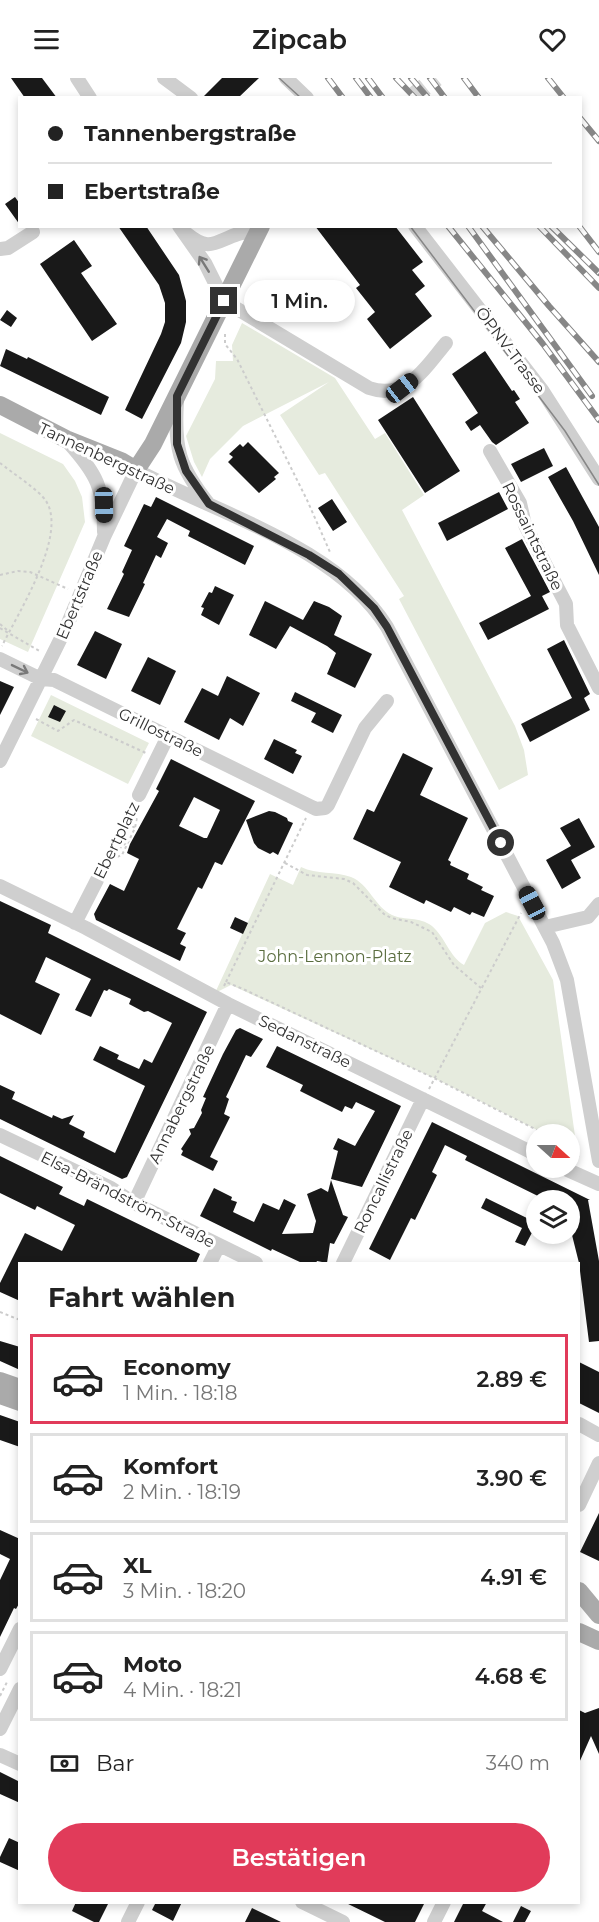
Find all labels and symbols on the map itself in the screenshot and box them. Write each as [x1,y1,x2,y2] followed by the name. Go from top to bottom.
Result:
[198,256,210,273] one-way arrow
[245,280,356,322] callout: 1 Min.
[210,287,237,314] route end
[472,303,550,397] street label: ÖPNV-Trasse
[382,370,422,406] car
[36,419,178,498] street label: Tannenbergstraße
[498,479,567,593] street label: Rossaintstraße
[95,487,113,523] car
[52,548,107,642] street label: Ebertstraße
[11,663,29,675] one-way arrow
[116,704,206,761] street label: Grillostraße
[90,798,143,882] street label: Ebertplatz
[487,829,514,856] route start
[516,883,548,923] car
[257,947,412,966] park label: John-Lennon-Platz
[255,1011,354,1072] street label: Sedanstraße
[144,1042,219,1167] street label: Annabergstraße
[526,1124,580,1178] north arrow
[350,1126,417,1236] street label: Roncallistraße
[38,1147,218,1252] street label: Elsa-Brändström-Straße

